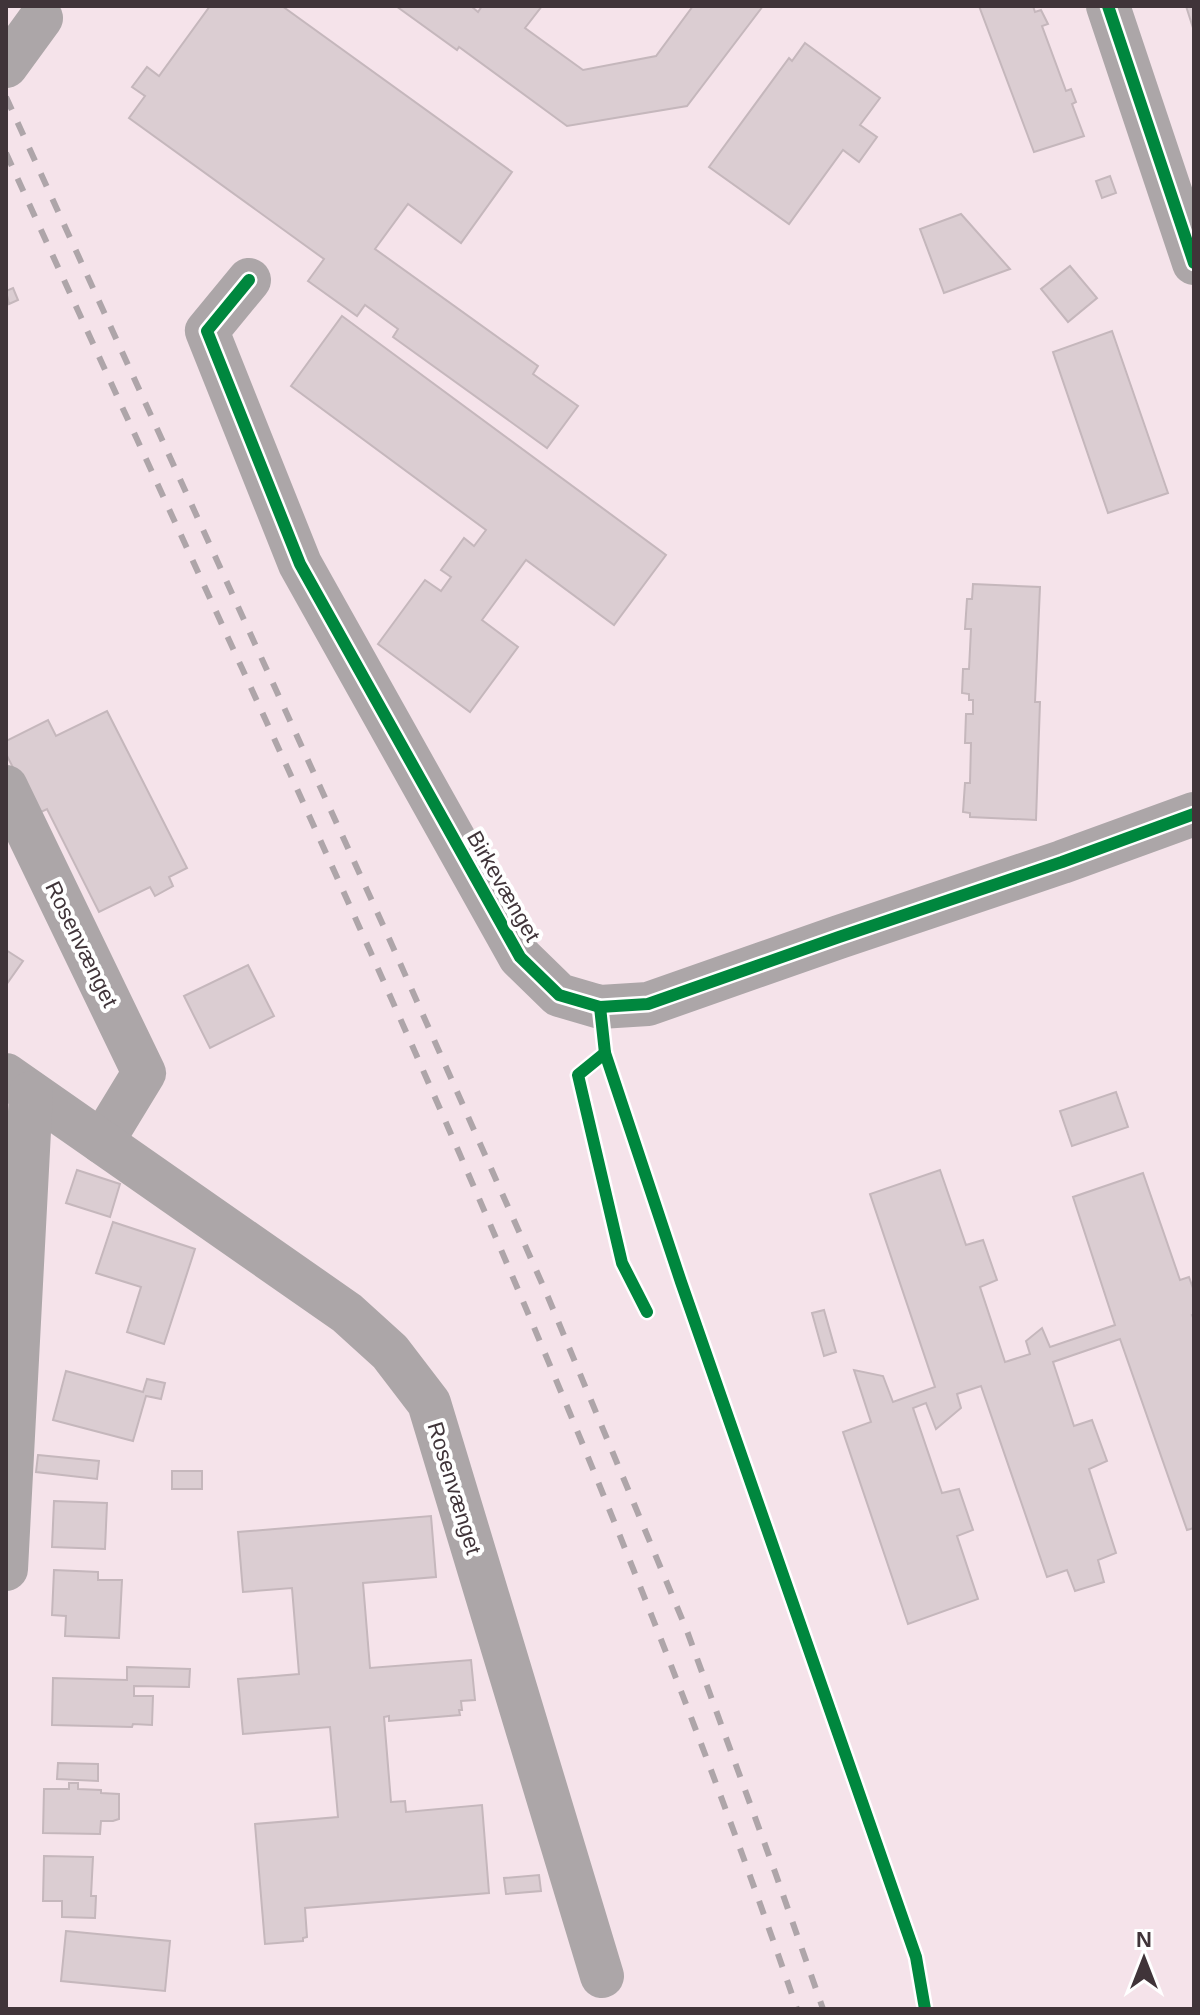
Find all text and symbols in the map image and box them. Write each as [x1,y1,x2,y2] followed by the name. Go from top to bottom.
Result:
[462,827,545,946] street label: Birkevænget
[40,877,123,1011] street label: Rosenvænget
[423,1419,487,1557] street label: Rosenvænget
[1104,1919,1184,1999] north arrow
[1136,1927,1152,1952] text: N

